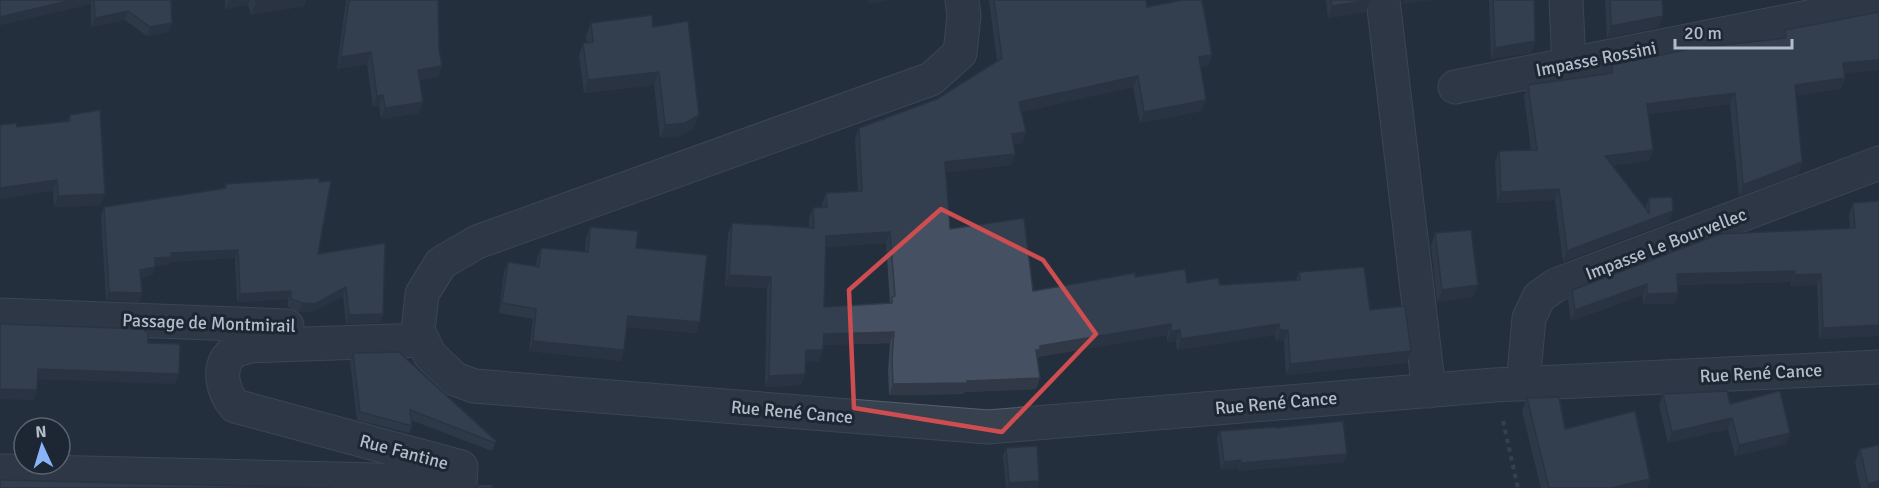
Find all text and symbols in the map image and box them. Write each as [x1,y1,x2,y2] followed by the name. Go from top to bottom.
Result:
[1675,12,1792,50] scale bar
[1684,22,1722,44] text: 20 m
[1534,37,1658,81] street label: Impasse Rossini
[1582,203,1750,285] street label: Impasse Le Bourvellec
[122,309,296,337] street label: Passage de Montmirail
[1699,359,1823,387] street label: Rue René Cance
[1214,387,1338,419] street label: Rue René Cance
[730,396,854,428] street label: Rue René Cance
[12,416,72,476] north arrow
[35,422,47,442] text: N
[357,430,451,474] street label: Rue Fantine

